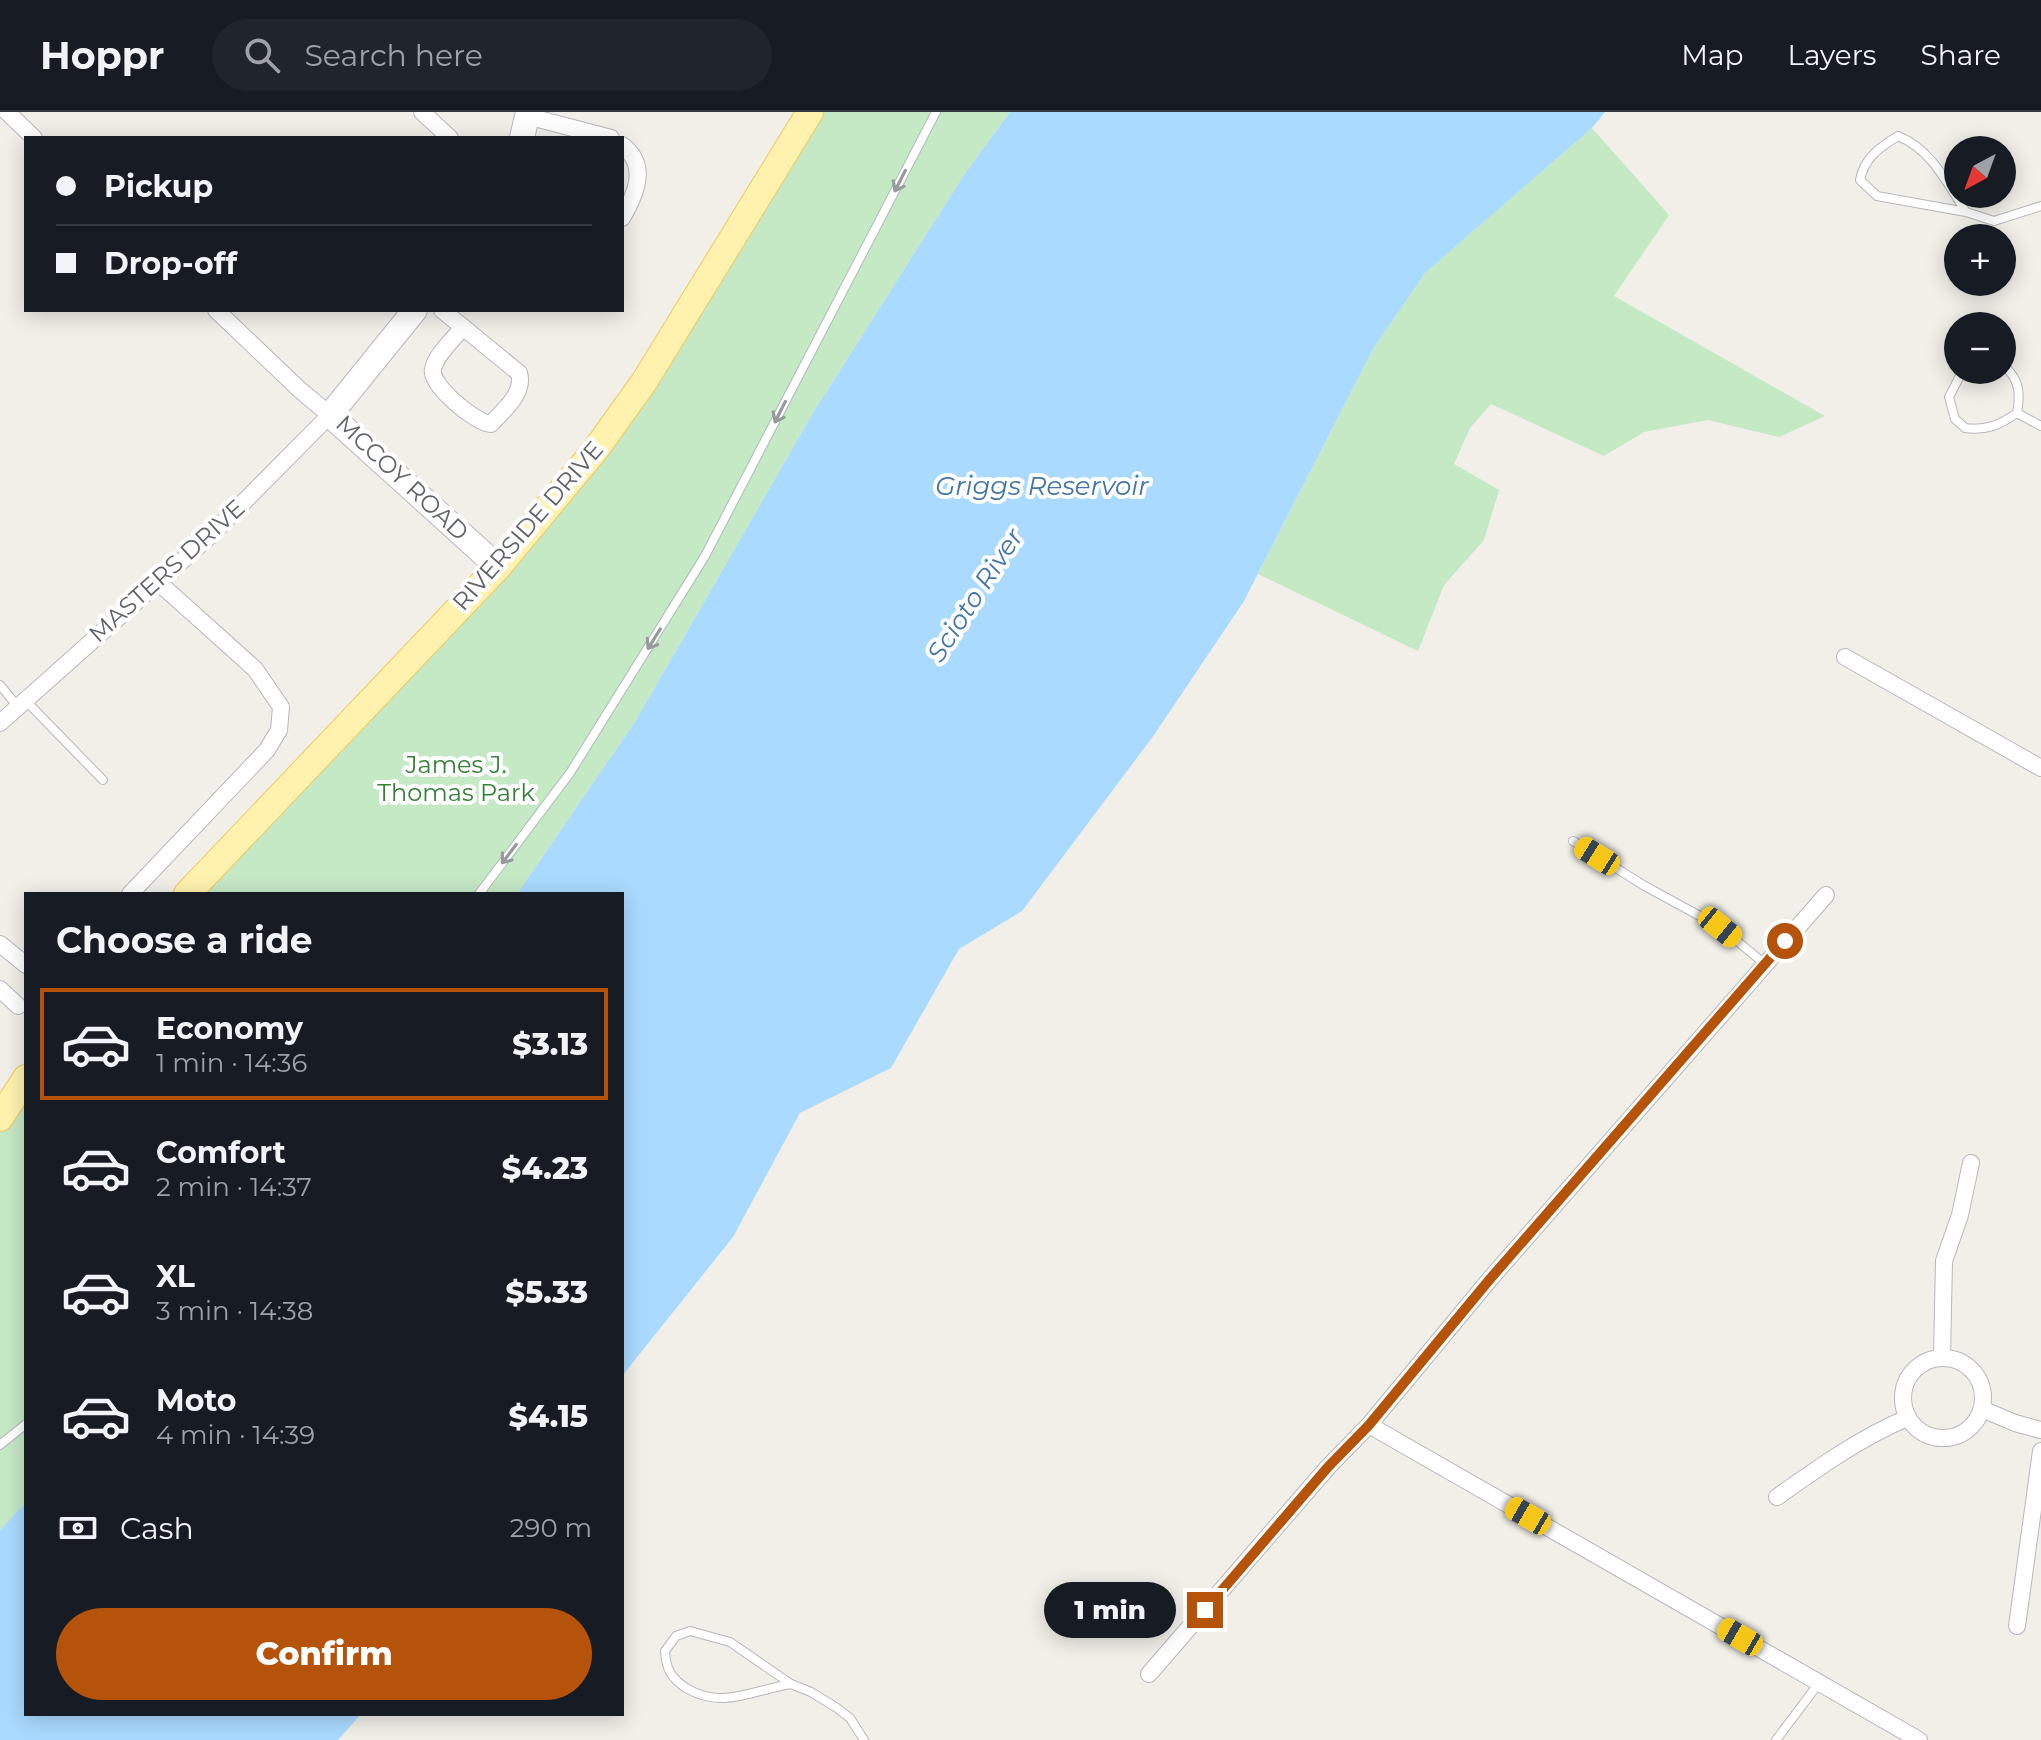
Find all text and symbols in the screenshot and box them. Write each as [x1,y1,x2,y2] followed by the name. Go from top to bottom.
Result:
[212,19,772,91] search box
[40,32,164,79] text: Hoppr
[240,33,284,77] icon: search
[304,37,483,74] text: Search here
[1681,38,1744,72] text: Map
[1788,38,1877,72] text: Layers
[1921,38,2001,72] text: Share
[1944,136,2016,208] north arrow
[1944,136,2016,384] map controls
[104,168,213,205] text: Pickup
[892,169,907,193] one-way arrow
[1944,224,2016,296] button: +
[104,245,237,282] text: Drop-off
[1944,312,2016,384] button: −
[772,400,788,423] one-way arrow
[330,409,475,546] street label: MCCOY ROAD
[446,435,609,616] street label: RIVERSIDE DRIVE
[935,470,1149,502] water label: Griggs Reservoir
[83,493,250,648] street label: MASTERS DRIVE
[920,522,1030,668] water label: Scioto River
[645,627,661,650] one-way arrow
[377,750,535,807] park label: James J. Thomas Park
[1570,833,1624,879] car
[500,843,517,865] one-way arrow
[1694,903,1746,951] car
[56,918,313,962] text: Choose a ride
[1767,923,1803,959] route start
[60,1008,132,1080] icon: car
[156,1010,303,1047] text: Economy
[512,1026,588,1063] text: $3.13
[156,1047,307,1079] text: 1 min · 14:36
[60,1132,132,1204] icon: car
[156,1134,286,1171] text: Comfort
[502,1150,588,1187] text: $4.23
[156,1171,312,1203] text: 2 min · 14:37
[60,1256,132,1328] icon: car
[156,1258,195,1295] text: XL
[506,1274,588,1311] text: $5.33
[156,1295,313,1327] text: 3 min · 14:38
[60,1380,132,1452] icon: car
[156,1382,237,1419] text: Moto
[508,1398,588,1435] text: $4.15
[156,1419,315,1451] text: 4 min · 14:39
[1501,1494,1555,1538] car
[56,1506,100,1550] icon: cash
[120,1510,194,1547] text: Cash
[510,1512,592,1544] text: 290 m
[1045,1582,1177,1638] callout: 1 min
[1187,1592,1223,1628] route end
[1074,1594,1146,1626] text: 1 min
[56,1608,592,1700] button: Confirm
[1713,1615,1767,1659] car

